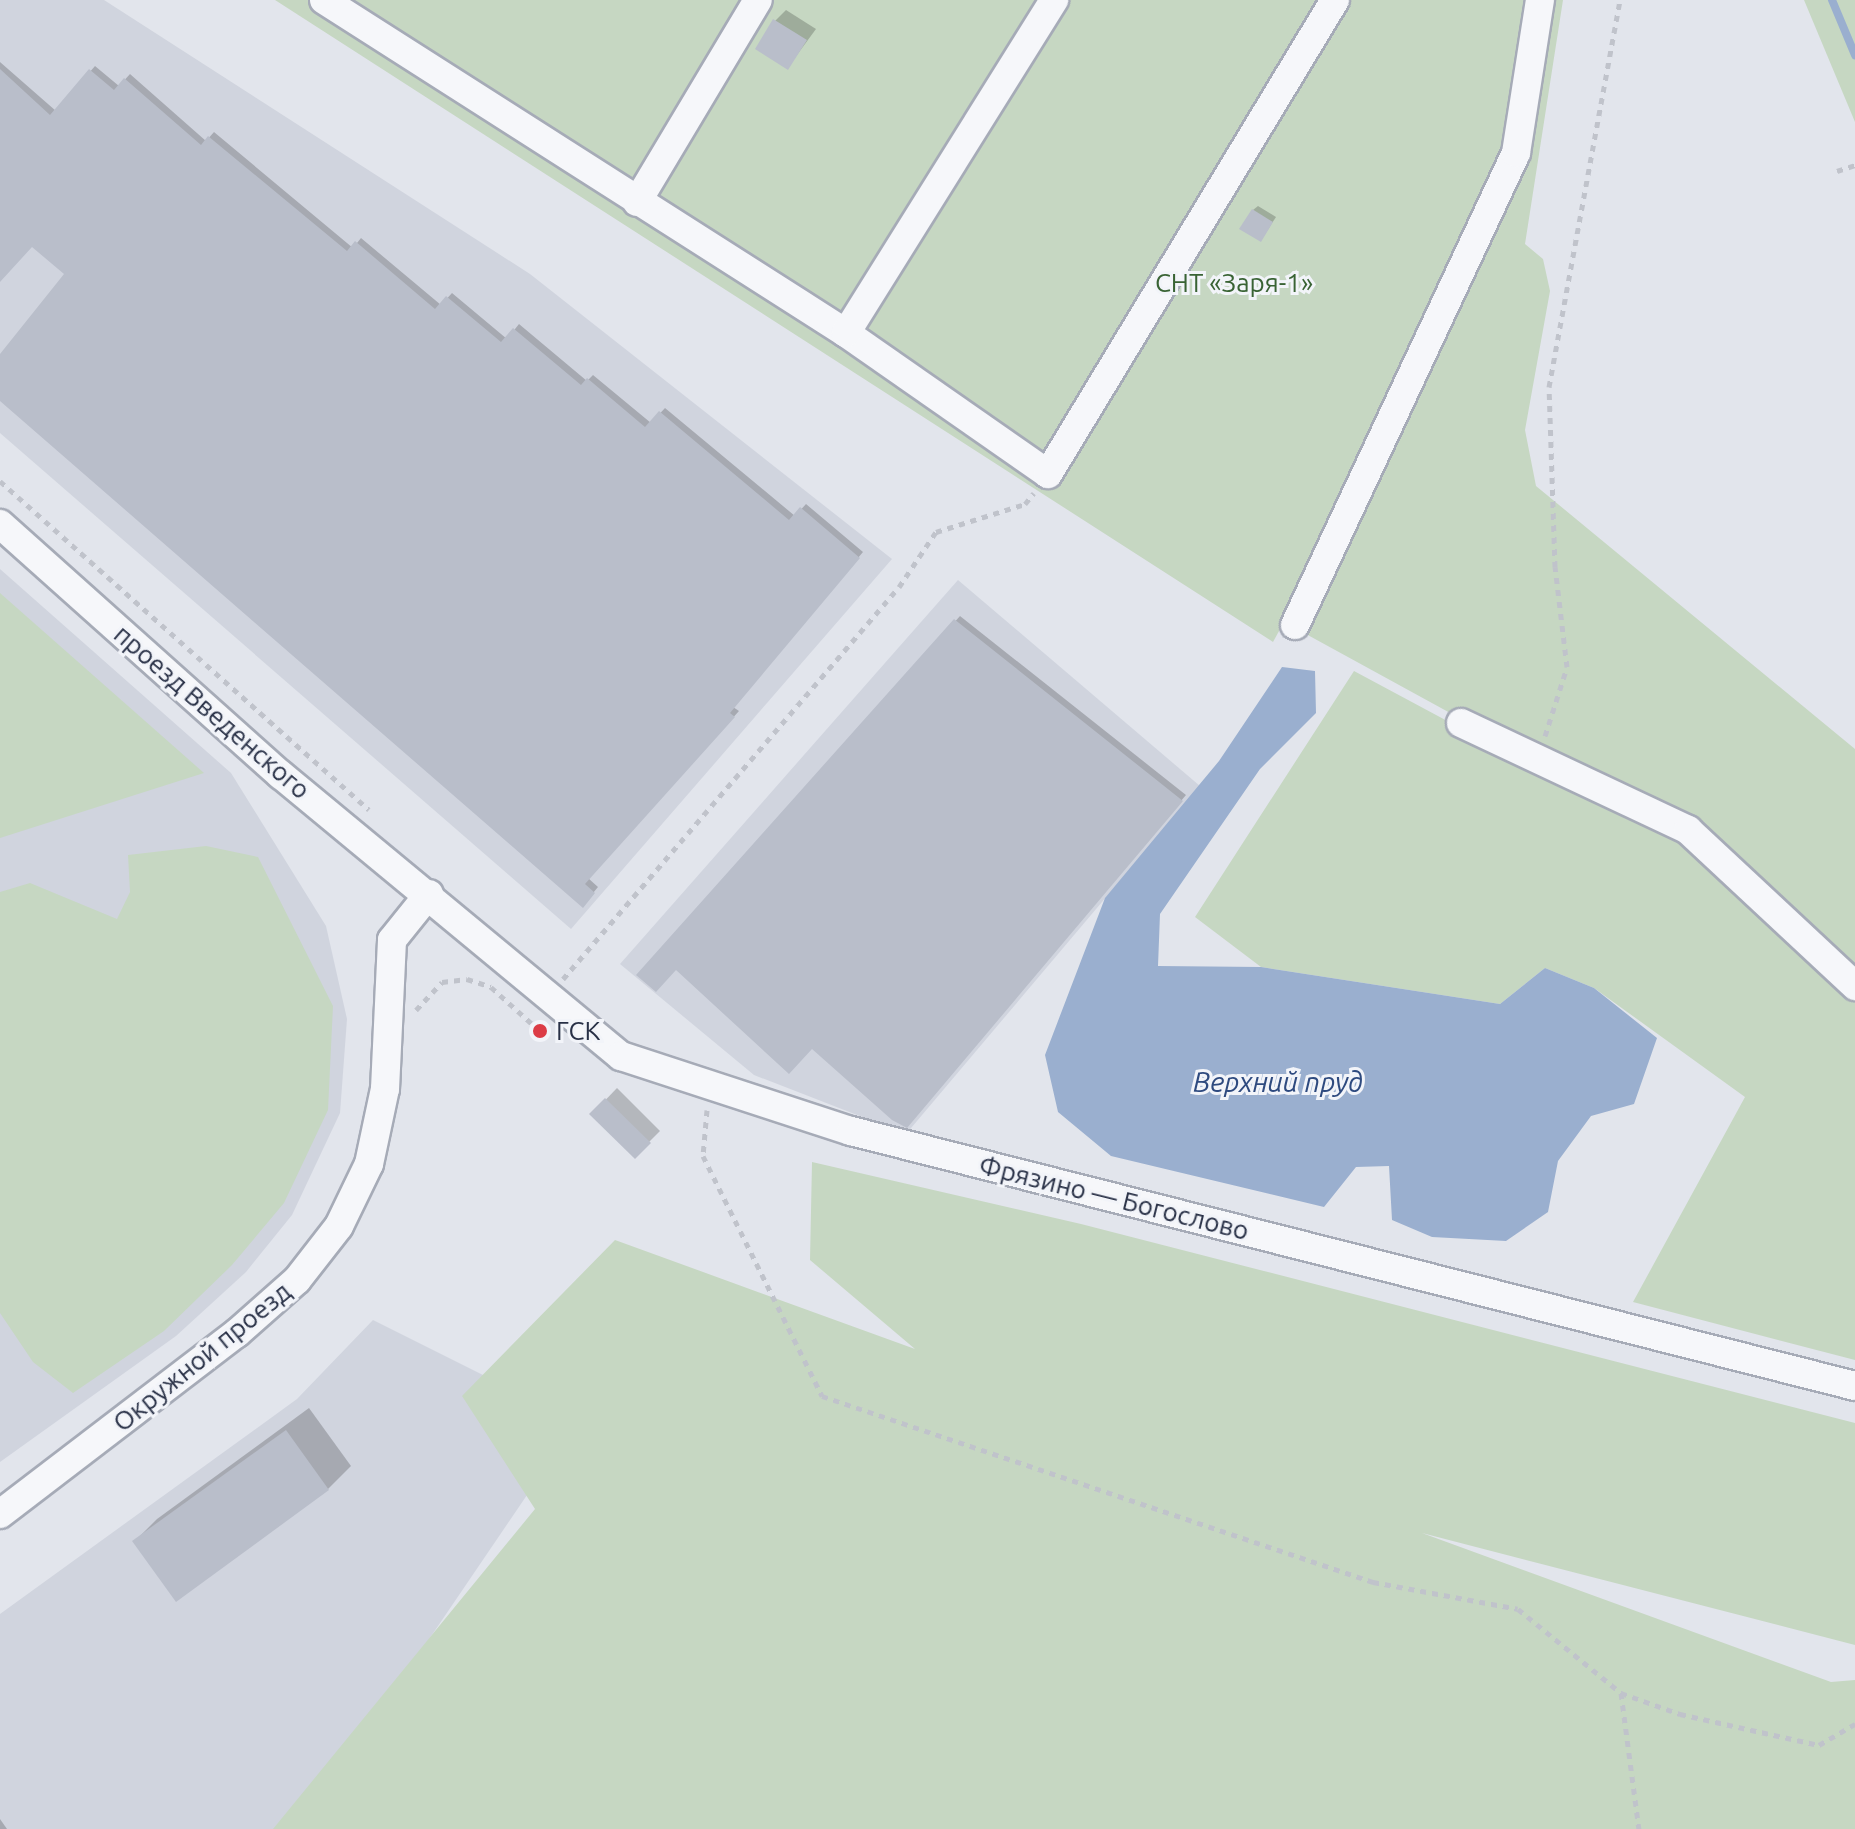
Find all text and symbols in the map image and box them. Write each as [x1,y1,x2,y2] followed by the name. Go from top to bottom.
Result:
[1155,267,1313,299] park label: СНТ «Заря-1»
[108,618,316,806] street label: проезд Введенского
[556,1015,600,1047] place label: ГСК
[531,1022,549,1040] marker: ГСК
[1193,1065,1363,1099] water label: Верхний пруд
[976,1149,1252,1247] street label: Фрязино — Богослово
[107,1276,297,1438] street label: Окружной проезд

